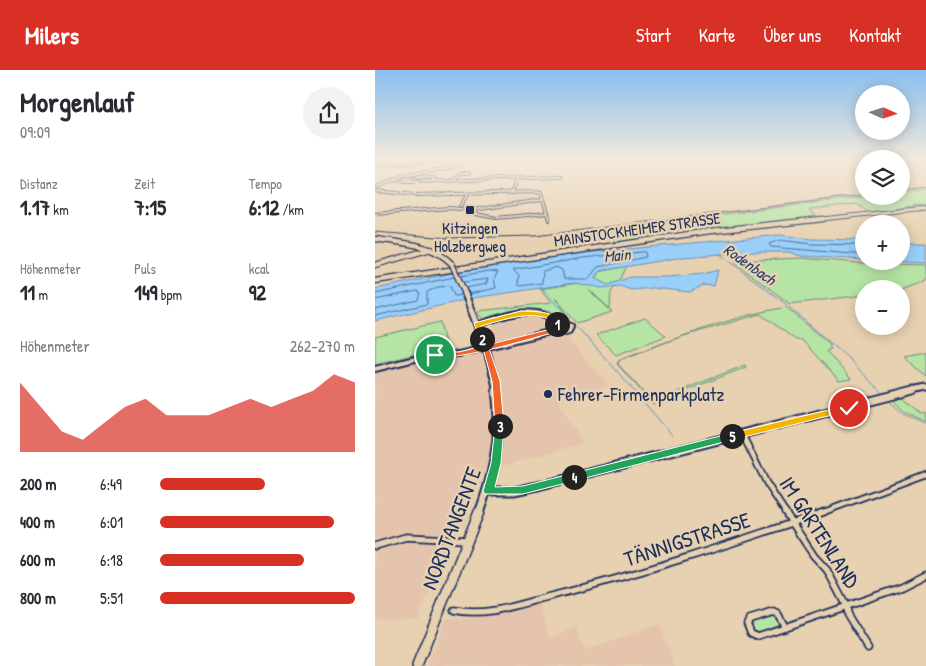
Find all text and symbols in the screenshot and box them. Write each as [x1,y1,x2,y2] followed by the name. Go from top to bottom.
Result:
[25,19,79,51] text: Milers
[636,23,671,48] text: Start
[699,23,735,48] text: Karte
[763,23,821,48] text: Über uns
[849,23,901,48] text: Kontakt
[20,83,135,121] text: Morgenlauf
[855,85,910,140] north arrow
[855,85,910,335] map controls
[303,87,355,139] button: share
[20,121,50,143] text: 09:09
[855,150,910,205] button: layers
[20,174,58,193] text: Distanz
[134,174,155,193] text: Zeit
[249,174,282,193] text: Tempo
[20,193,50,222] text: 1.17
[134,193,166,222] text: 7:15
[249,193,279,222] text: 6:12
[50,200,69,219] text: km
[279,200,304,219] text: /km
[464,204,476,216] marker: Kitzingen Holzbergweg
[552,206,722,252] street label: MAINSTOCKHEIMER STRASSE
[855,215,910,270] button: +
[434,217,506,257] place label: Kitzingen Holzbergweg
[719,238,782,291] water label: Rodenbach
[603,242,633,267] water label: Main
[20,259,81,278] text: Höhenmeter
[134,259,156,278] text: Puls
[249,259,269,278] text: kcal
[20,278,35,307] text: 11
[134,278,158,307] text: 149
[249,278,266,307] text: 92
[855,280,910,335] button: −
[35,285,48,304] text: m
[158,285,182,304] text: bpm
[545,312,569,336] pin: 1
[555,315,560,334] text: 1
[469,326,495,352] pin: 2
[479,330,486,349] text: 2
[414,334,456,376] pin
[20,335,90,357] text: Höhenmeter
[290,335,355,357] text: 262–270 m
[421,341,449,369] icon: arrive
[557,381,724,407] place label: Fehrer-Firmenparkplatz
[828,387,870,429] pin
[542,388,554,400] marker: Fehrer-Firmenparkplatz
[835,394,863,422] icon: check
[487,414,513,438] pin: 3
[497,417,504,436] text: 3
[719,424,745,448] pin: 5
[730,427,735,446] text: 5
[414,462,488,594] street label: NORDTANGENTE
[561,464,587,490] pin: 4
[572,468,577,487] text: 4
[773,470,868,594] street label: IM GARTENLAND
[20,473,56,495] text: 200 m
[100,473,122,495] text: 6:49
[620,504,754,574] street label: TÄNNIGSTRASSE
[20,511,55,533] text: 400 m
[100,511,123,533] text: 6:01
[20,549,55,571] text: 600 m
[100,549,123,571] text: 6:18
[20,587,56,609] text: 800 m
[100,587,123,609] text: 5:51

